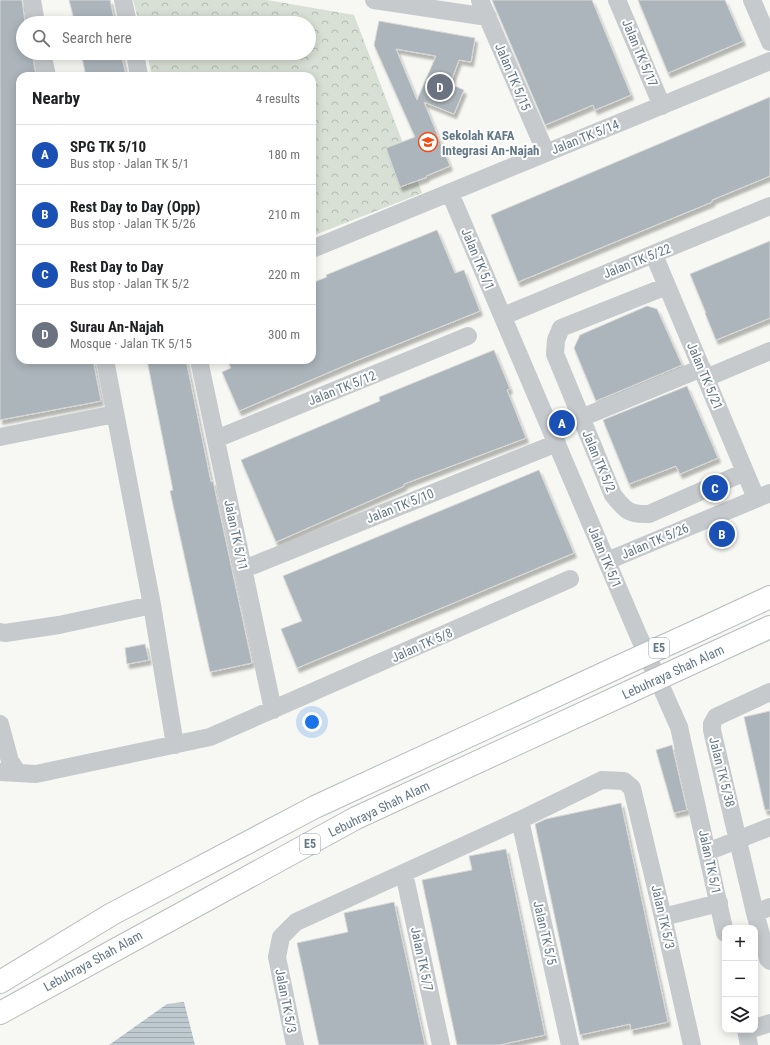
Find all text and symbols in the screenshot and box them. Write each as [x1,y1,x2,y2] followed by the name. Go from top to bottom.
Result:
[16,16,316,60] search box
[619,17,661,89] street label: Jalan TK 5/17
[30,27,52,49] icon: search
[62,29,132,47] text: Search here
[492,41,534,113] street label: Jalan TK 5/15
[427,72,453,102] pin: D
[32,88,80,108] text: Nearby
[256,91,300,106] text: 4 results
[549,116,622,157] street label: Jalan TK 5/14
[442,128,539,158] place label: Sekolah KAFA Integrasi An-Najah
[417,131,439,153] school or university icon: Sekolah KAFA Integrasi An-Najah
[70,138,146,156] text: SPG TK 5/10
[41,147,49,162] text: A
[268,147,300,162] text: 180 m
[70,156,189,171] text: Bus stop · Jalan TK 5/1
[70,198,200,216] text: Rest Day to Day (Opp)
[41,207,49,222] text: B
[268,207,300,222] text: 210 m
[70,216,196,231] text: Bus stop · Jalan TK 5/26
[458,226,498,292] street label: Jalan TK 5/1
[601,241,673,281] street label: Jalan TK 5/22
[70,258,163,276] text: Rest Day to Day
[41,267,49,282] text: C
[268,267,300,282] text: 220 m
[70,276,189,291] text: Bus stop · Jalan TK 5/2
[70,318,164,336] text: Surau An-Najah
[41,327,49,342] text: D
[268,327,300,342] text: 300 m
[70,336,192,351] text: Mosque · Jalan TK 5/15
[684,340,726,412] street label: Jalan TK 5/21
[306,368,378,408] street label: Jalan TK 5/12
[549,408,575,438] pin: A
[579,428,619,494] street label: Jalan TK 5/2
[702,473,728,503] pin: C
[364,486,436,526] street label: Jalan TK 5/10
[221,498,251,572] street label: Jalan TK 5/11
[709,519,735,549] pin: B
[619,520,691,562] street label: Jalan TK 5/26
[585,524,625,590] street label: Jalan TK 5/1
[389,625,455,665] street label: Jalan TK 5/8
[649,638,669,658] road number: E5
[620,642,726,702] street label: Lebuhraya Shah Alam
[302,712,322,732] your location
[706,735,738,809] street label: Jalan TK 5/38
[326,778,432,840] street label: Lebuhraya Shah Alam
[696,829,724,895] street label: Jalan TK 5/1
[300,834,320,854] road number: E5
[648,884,678,950] street label: Jalan TK 5/3
[530,900,560,966] street label: Jalan TK 5/5
[722,925,758,1033] map controls
[722,925,758,961] button: +
[408,926,436,992] street label: Jalan TK 5/7
[41,928,145,994] street label: Lebuhraya Shah Alam
[722,961,758,997] button: −
[272,968,300,1034] street label: Jalan TK 5/3
[722,997,758,1033] button: layers

